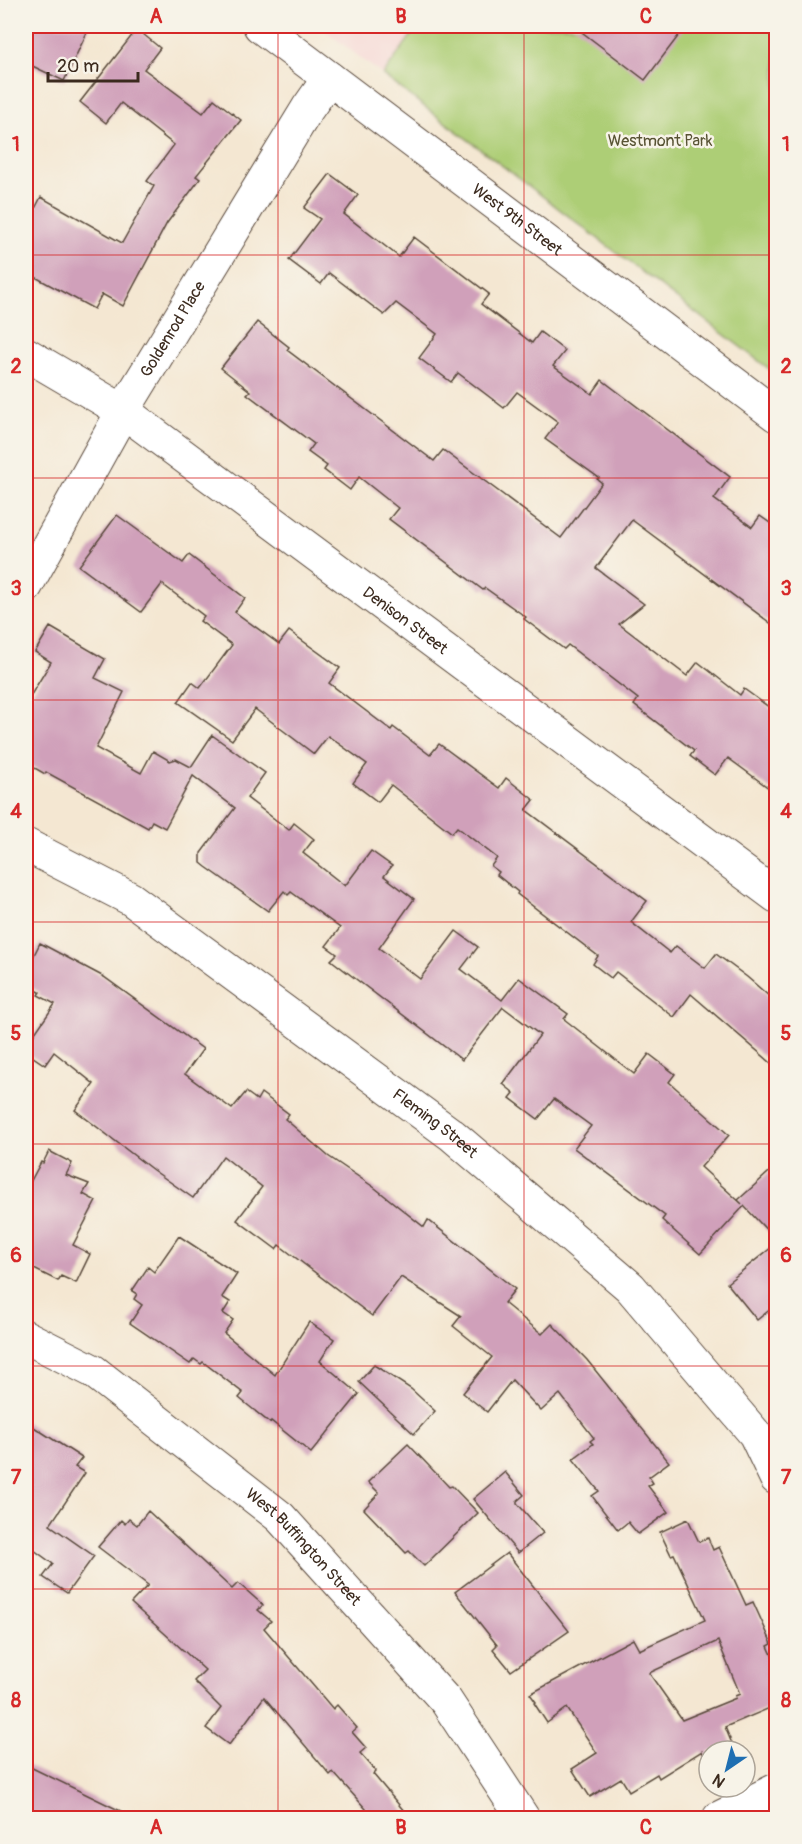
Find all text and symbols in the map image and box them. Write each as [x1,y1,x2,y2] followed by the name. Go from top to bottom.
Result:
[150,4,163,29] text: A
[395,4,407,29] text: B
[640,4,652,29] text: C
[48,45,138,83] scale bar
[57,55,99,78] text: 20 m
[608,131,713,151] park label: Westmont Park
[12,132,20,157] text: 1
[782,132,790,157] text: 1
[468,179,567,261] street label: West 9th Street
[136,277,210,381] street label: Goldenrod Place
[10,354,22,379] text: 2
[780,354,792,379] text: 2
[10,576,22,601] text: 3
[780,576,792,601] text: 3
[359,582,452,659] street label: Denison Street
[10,799,22,824] text: 4
[780,799,792,824] text: 4
[11,1021,22,1046] text: 5
[781,1021,792,1046] text: 5
[388,1085,482,1163] street label: Fleming Street
[10,1243,22,1268] text: 6
[780,1243,792,1268] text: 6
[11,1465,22,1490] text: 7
[781,1465,792,1490] text: 7
[242,1484,366,1610] street label: West Buffington Street
[11,1688,21,1713] text: 8
[781,1688,791,1713] text: 8
[697,1739,757,1799] north arrow
[709,1769,729,1792] text: N
[150,1815,163,1840] text: A
[395,1815,407,1840] text: B
[640,1815,652,1840] text: C

